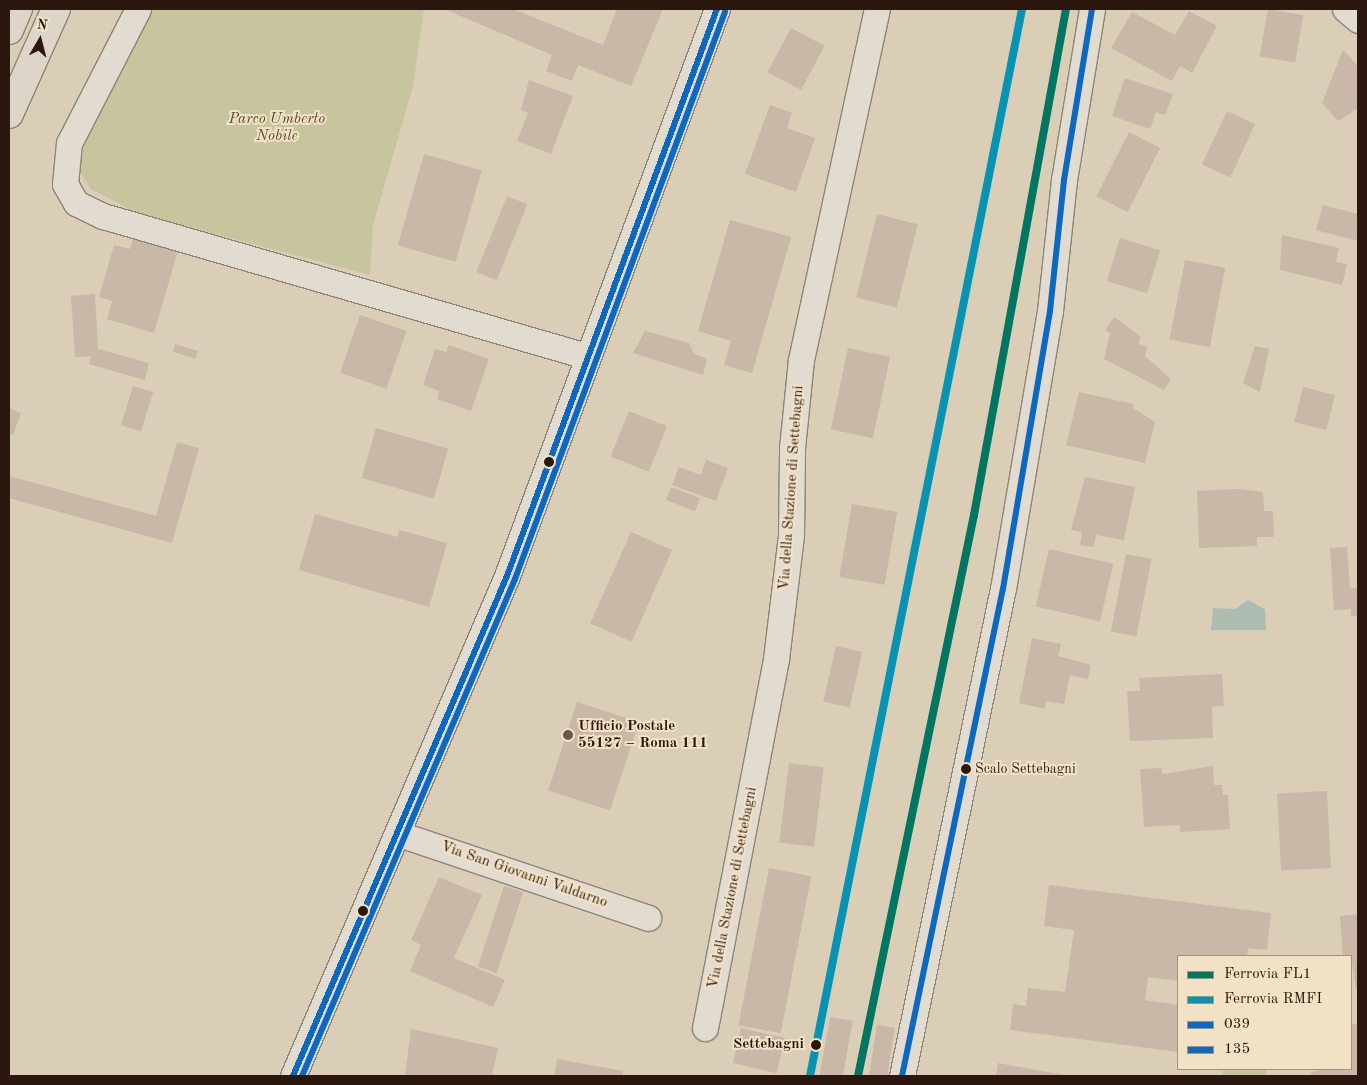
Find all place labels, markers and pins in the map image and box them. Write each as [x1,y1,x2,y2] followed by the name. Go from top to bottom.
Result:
[544,457,554,467] unlabelled marker
[578,717,708,752] place label: Ufficio Postale 55127 – Roma 111
[562,729,574,741] marker: Ufficio Postale 55127 – Roma 111
[975,761,1076,777] place label: Scalo Settebagni
[961,764,971,774] marker: Scalo Settebagni
[358,906,368,916] unlabelled marker
[733,1036,804,1054] place label: Settebagni
[807,1036,825,1054] marker: Settebagni

